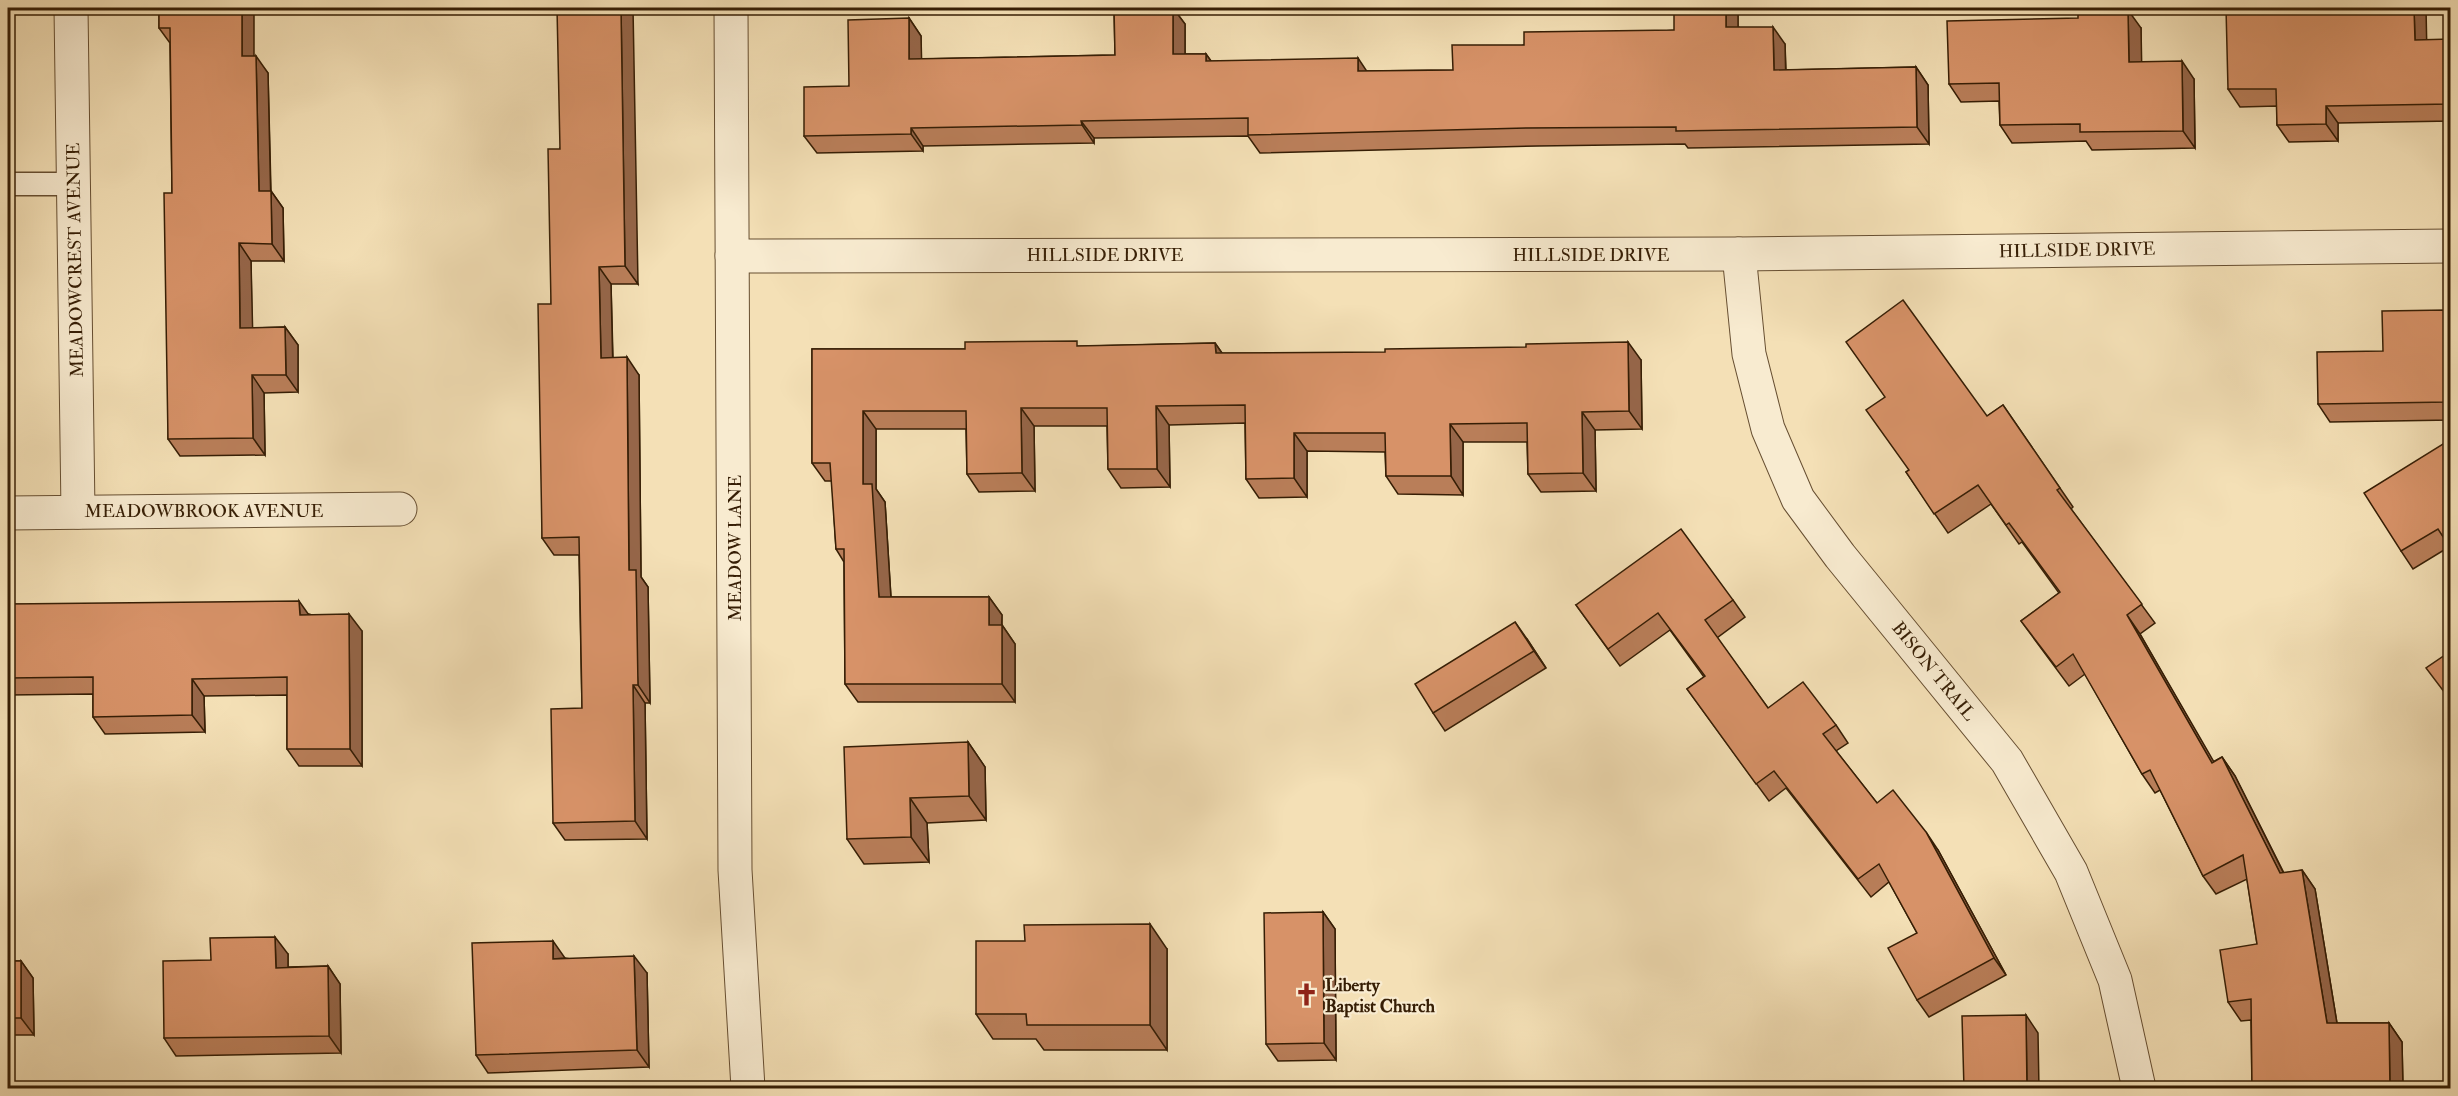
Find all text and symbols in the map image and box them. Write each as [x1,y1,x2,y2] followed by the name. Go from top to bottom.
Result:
[62,142,89,378] street label: MEADOWCREST AVENUE
[1998,238,2156,263] street label: HILLSIDE DRIVE
[1027,244,1183,267] street label: HILLSIDE DRIVE
[1513,244,1669,267] street label: HILLSIDE DRIVE
[724,475,747,621] street label: MEADOW LANE
[85,500,323,523] street label: MEADOWBROOK AVENUE
[1886,617,1981,726] street label: BISON TRAIL
[1325,974,1435,1018] place label: Liberty Baptist Church
[1294,982,1320,1008] church icon: Liberty Baptist Church

